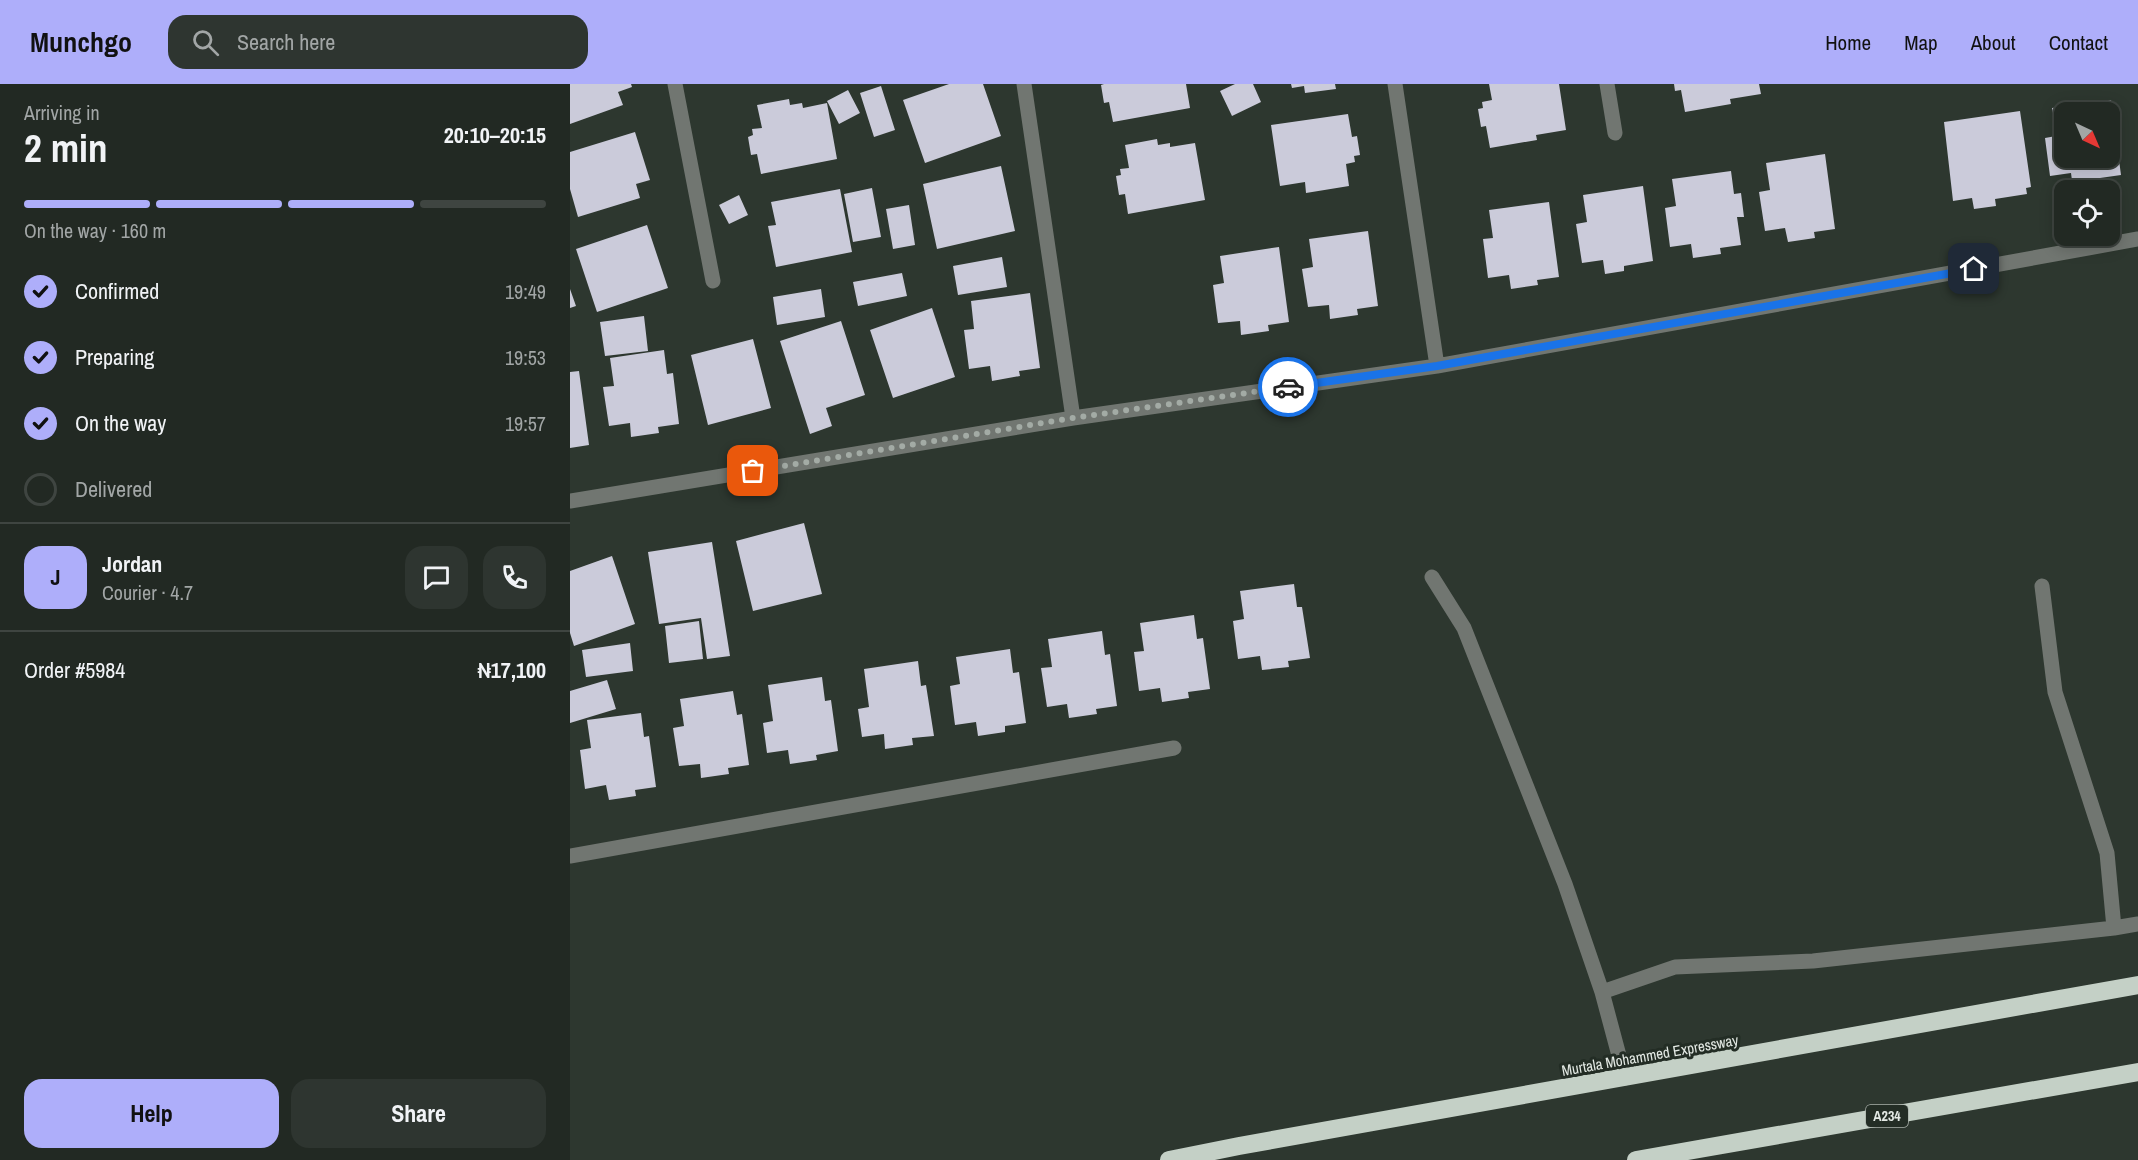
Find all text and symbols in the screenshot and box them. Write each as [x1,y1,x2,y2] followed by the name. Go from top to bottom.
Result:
[168,15,588,69] search box
[30,23,132,61] text: Munchgo
[189,26,222,59] icon: search
[237,27,335,57] text: Search here
[1825,28,1871,57] text: Home
[1904,28,1938,57] text: Map
[1971,28,2016,57] text: About
[2049,28,2108,57] text: Contact
[24,99,100,126] text: Arriving in
[2054,102,2120,168] north arrow
[2054,102,2120,246] map controls
[444,120,546,150] text: 20:10–20:15
[24,122,108,174] text: 2 min
[2054,180,2120,246] button: locate
[24,217,166,244] text: On the way · 160 m
[1948,243,1999,294] pin
[1957,252,1990,285] icon: home
[24,275,57,308] icon: check
[75,276,159,306] text: Confirmed
[505,278,546,305] text: 19:49
[24,341,57,374] icon: check
[75,342,154,372] text: Preparing
[505,344,546,371] text: 19:53
[1258,357,1318,417] courier
[1272,371,1305,404] icon: car
[24,407,57,440] icon: check
[75,408,166,438] text: On the way
[505,410,546,437] text: 19:57
[727,445,778,496] pin
[736,454,769,487] icon: bag
[75,474,152,504] text: Delivered
[405,546,468,609] button: chat
[483,546,546,609] button: phone
[102,549,162,579] text: Jordan
[50,562,61,592] text: J
[102,579,193,606] text: Courier · 4.7
[24,655,125,685] text: Order #5984
[478,655,546,685] text: ₦17,100
[1560,1029,1741,1081] street label: Murtala Mohammed Expressway
[24,1079,279,1148] button: Help
[291,1079,546,1148] button: Share
[1866,1105,1908,1127] road number: A234

